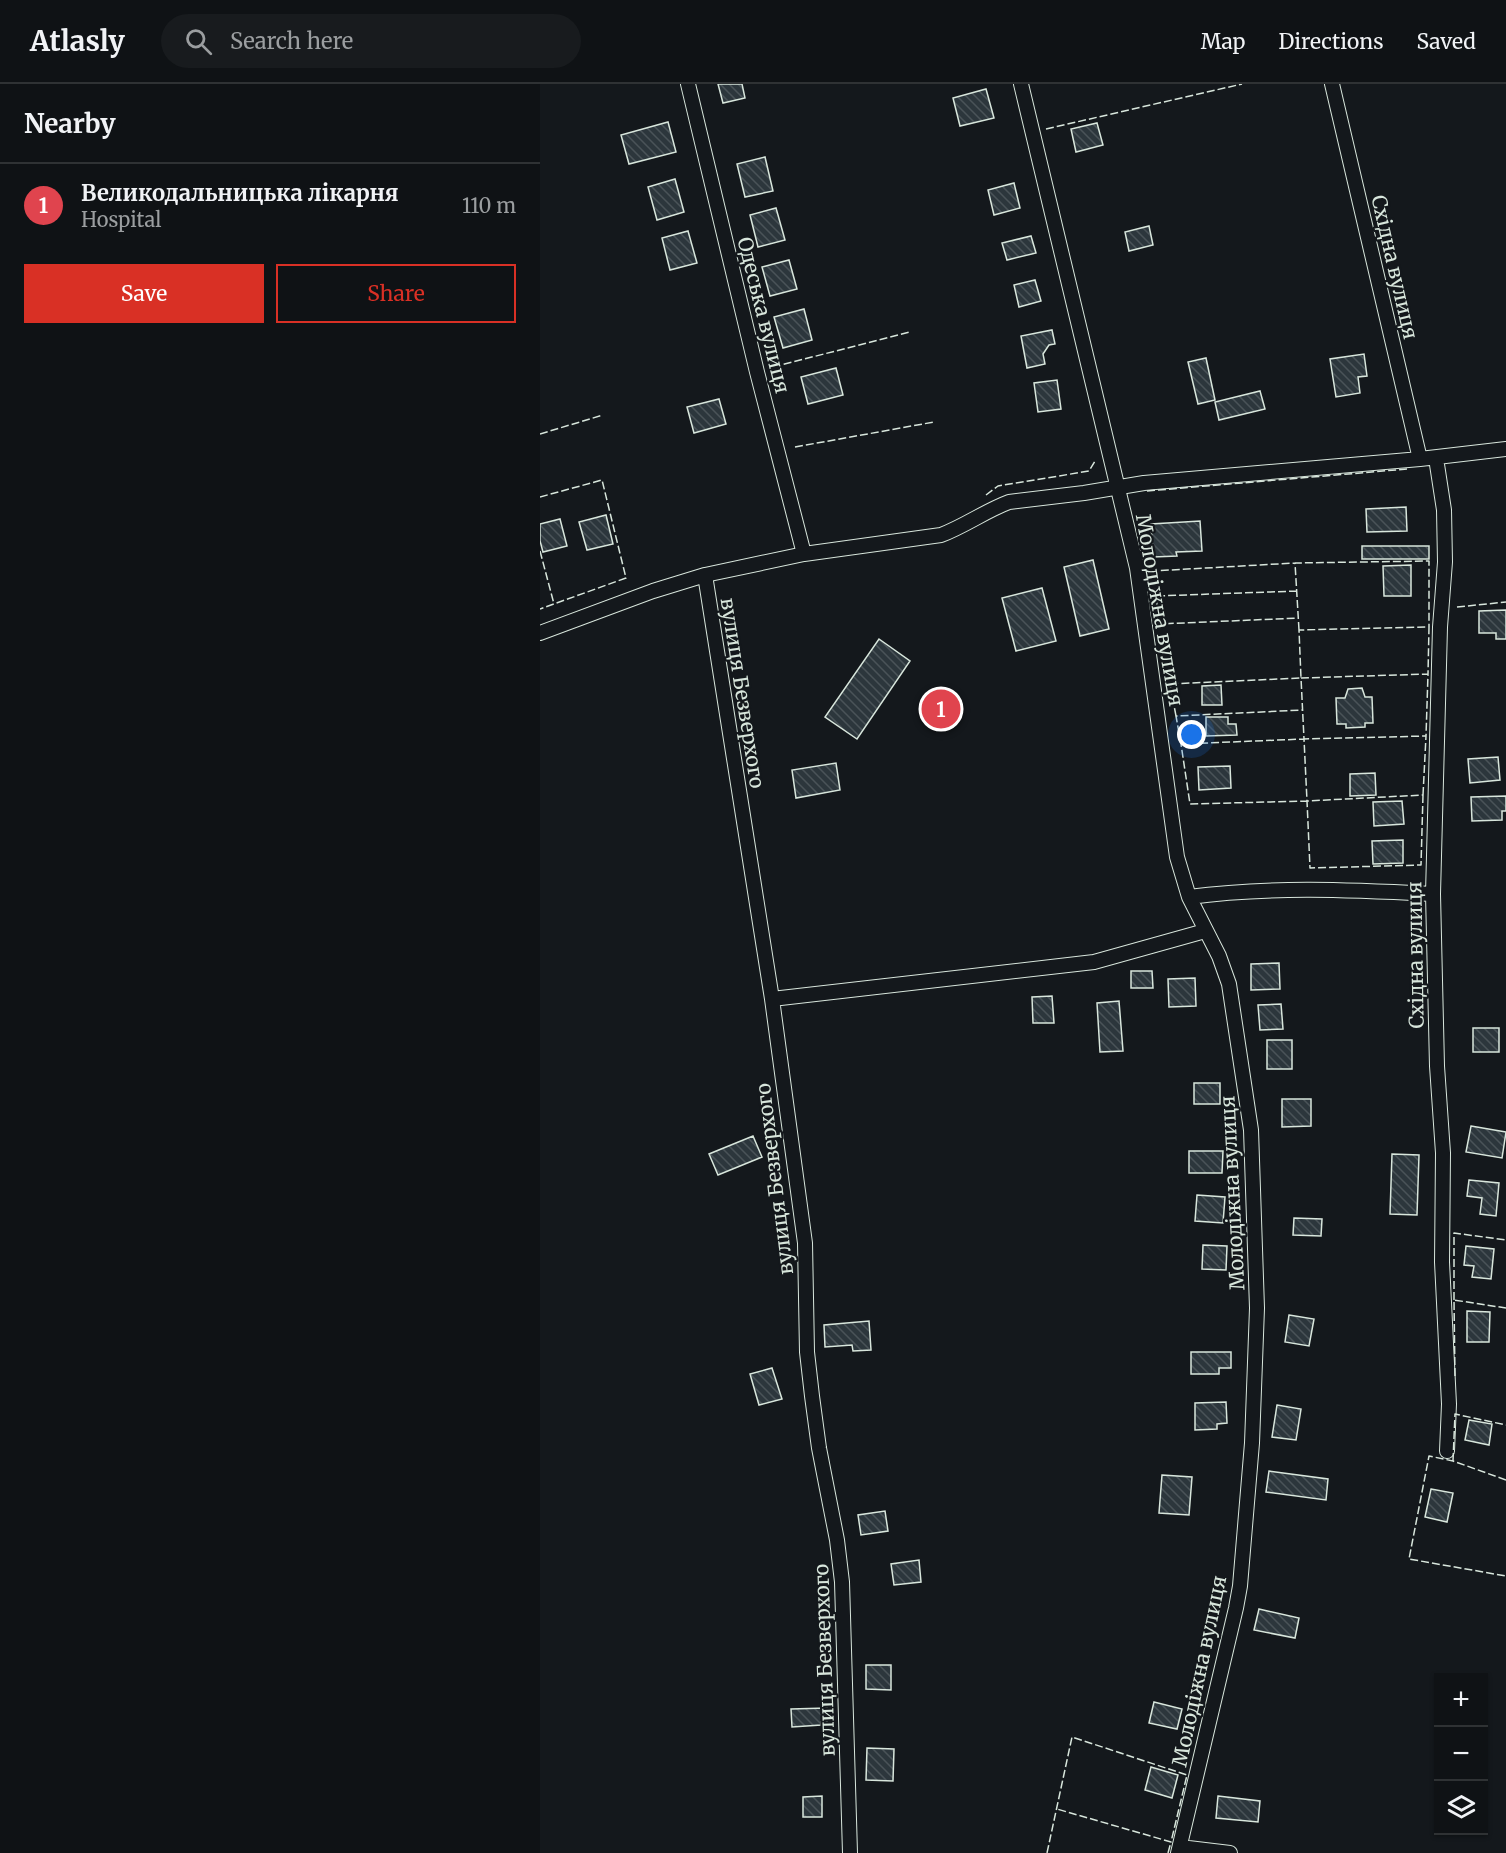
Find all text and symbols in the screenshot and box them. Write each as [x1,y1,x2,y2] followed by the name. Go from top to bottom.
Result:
[161,14,581,68] search box
[30,23,125,59] text: Atlasly
[182,25,215,58] icon: search
[230,27,353,55] text: Search here
[1201,28,1245,55] text: Map
[1278,28,1383,55] text: Directions
[1416,28,1476,55] text: Saved
[24,107,116,140] text: Nearby
[81,179,399,207] text: Великодальницька лікарня
[1366,192,1424,342] street label: Східна вулиця
[39,193,48,218] text: 1
[462,193,516,218] text: 110 m
[81,207,161,232] text: Hospital
[733,234,796,396] street label: Одеська вулиця
[24,264,264,323] button: Save
[276,264,516,323] button: Share
[1131,512,1189,708] street label: Молодіжна вулиця
[716,596,770,790] street label: вулиця Безверхого
[922,686,960,732] pin: 1
[1177,720,1206,749] your location
[1401,881,1429,1029] street label: Східна вулиця
[750,1082,798,1276] street label: вулиця Безверхого
[1214,1095,1250,1291] street label: Молодіжна вулиця
[808,1563,840,1757] street label: вулиця Безверхого
[1167,1573,1231,1769] street label: Молодіжна вулиця
[1434,1673,1488,1835] map controls
[1434,1673,1488,1727] button: +
[1434,1727,1488,1781] button: −
[1434,1781,1488,1835] button: layers

